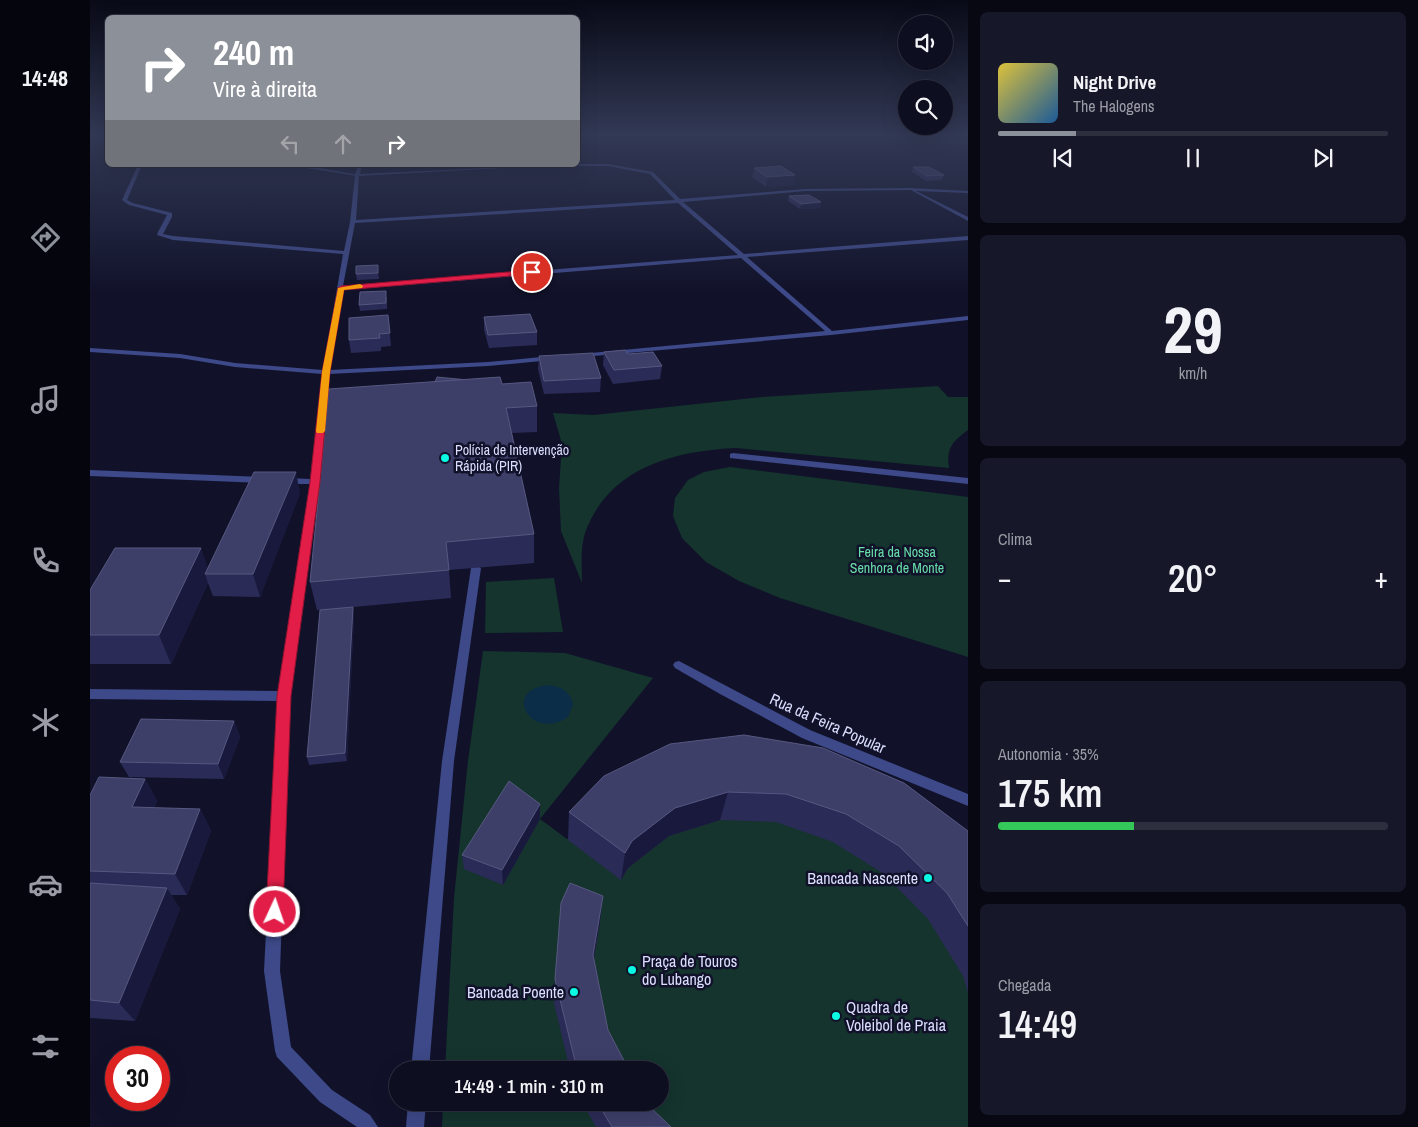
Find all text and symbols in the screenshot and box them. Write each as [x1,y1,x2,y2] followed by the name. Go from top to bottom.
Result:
[898,15,953,135] map controls
[898,15,953,70] button: sound
[213,29,294,76] text: 240 m
[130,35,195,100] icon: right
[22,63,68,93] text: 14:48
[1073,69,1156,95] text: Night Drive
[213,74,317,104] text: Vire à direita
[898,80,953,135] button: search
[1073,95,1155,117] text: The Halogens
[276,130,304,158] icon: left
[329,130,357,158] icon: ahead
[382,130,410,158] icon: right
[1049,144,1077,172] icon: previous
[1179,144,1207,172] icon: pause
[1309,144,1337,172] icon: next
[28,220,63,255] icon: directions
[511,251,553,293] pin
[518,258,546,286] icon: arrive
[1163,286,1223,373] text: 29
[1179,362,1207,384] text: km/h
[28,382,63,417] icon: music
[455,441,569,475] place label: Polícia de Intervenção Rápida (PIR)
[439,452,451,464] marker: Polícia de Intervenção Rápida (PIR)
[998,528,1032,550] text: Clima
[28,543,63,578] icon: phone
[850,543,944,577] park label: Feira da Nossa Senhora de Monte
[1168,553,1218,604] text: 20°
[998,559,1011,597] text: −
[1375,559,1388,597] text: +
[767,688,890,759] street label: Rua da Feira Popular
[28,705,63,740] icon: climate
[998,743,1099,765] text: Autonomia · 35%
[998,768,1102,819] text: 175 km
[28,867,63,902] icon: car
[807,867,918,889] place label: Bancada Nascente
[922,872,934,884] marker: Bancada Nascente
[248,885,300,937] position arrow
[642,950,737,990] place label: Praça de Touros do Lubango
[626,964,638,976] marker: Praça de Touros do Lubango
[998,974,1051,996] text: Chegada
[467,981,564,1003] place label: Bancada Poente
[568,986,580,998] marker: Bancada Poente
[846,996,947,1036] place label: Quadra de Voleibol de Praia
[998,999,1077,1050] text: 14:49
[830,1010,842,1022] marker: Quadra de Voleibol de Praia
[28,1029,63,1064] icon: filters
[105,1046,170,1111] speed limit sign: 30
[454,1073,604,1099] text: 14:49 · 1 min · 310 m

